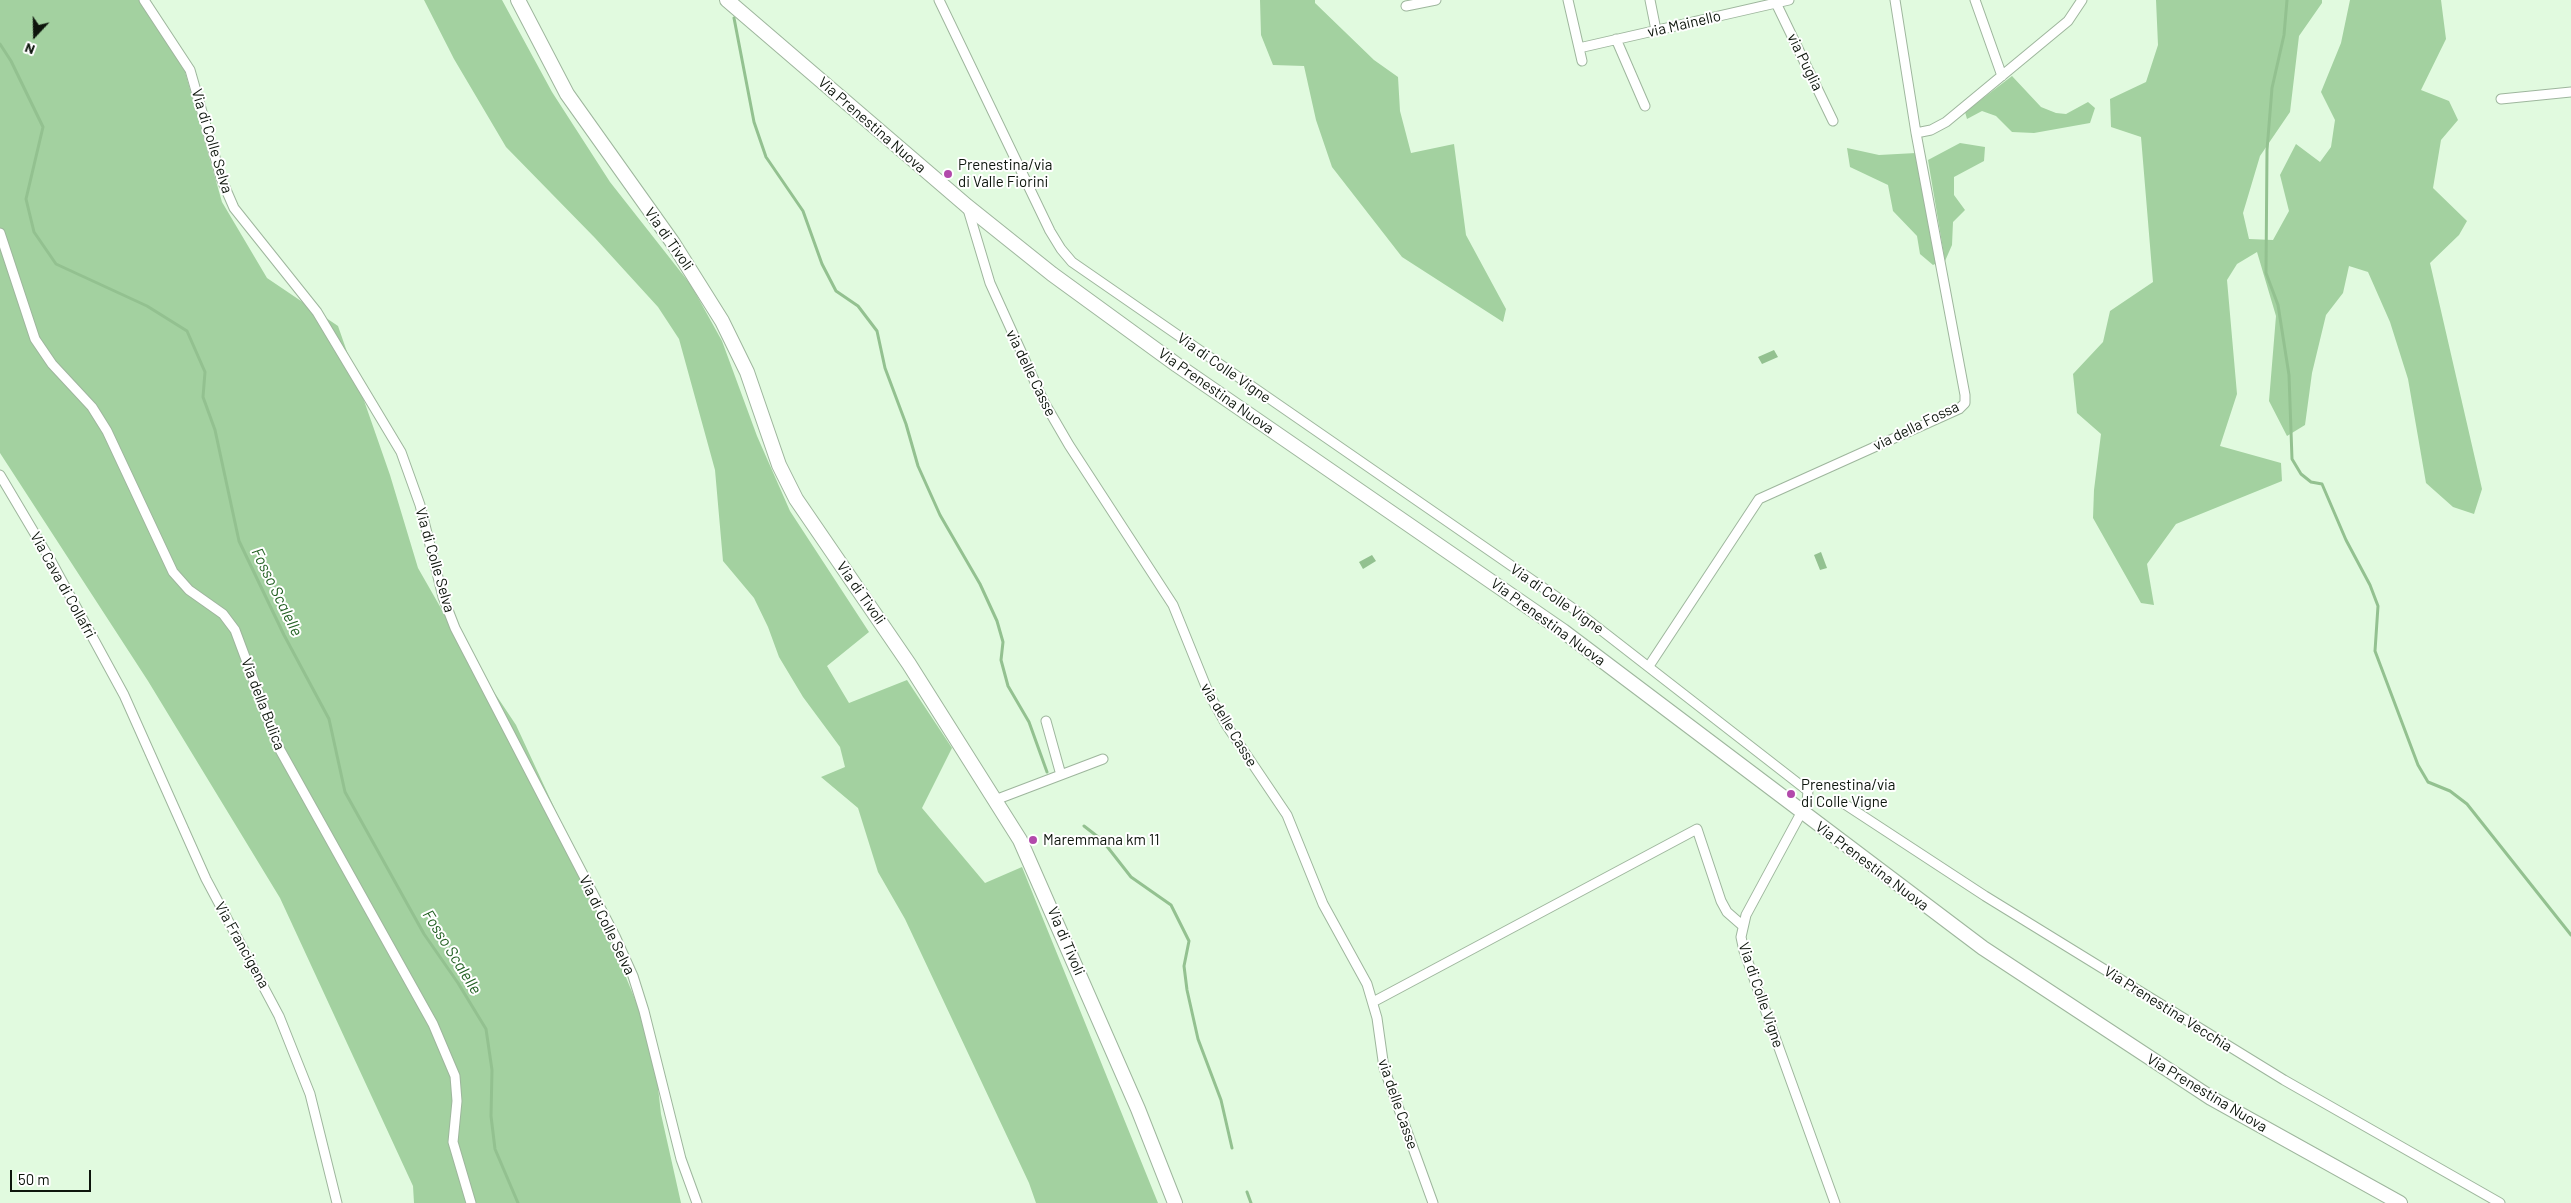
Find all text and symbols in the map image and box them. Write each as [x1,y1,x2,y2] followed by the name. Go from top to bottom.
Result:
[1645,7,1723,41] street label: via Mainello
[10,10,60,60] north arrow
[1783,30,1827,94] street label: via Puglia
[22,40,37,59] text: N
[814,73,930,177] street label: Via Prenestina Nuova
[188,87,236,195] street label: Via di Colle Selva
[958,156,1053,191] place label: Prenestina/via di Valle Fiorini
[942,168,954,180] marker: Prenestina/via di Valle Fiorini
[641,204,697,274] street label: Via di Tivoli
[1002,327,1060,419] street label: via delle Casse
[1174,329,1274,407] street label: Via di Colle Vigne
[1155,344,1277,438] street label: Via Prenestina Nuova
[1870,397,1962,455] street label: via della Fossa
[411,505,459,615] street label: Via di Colle Selva
[26,529,100,641] street label: Via Cava di Collafri
[247,545,307,639] water label: Fosso Scalelle
[833,558,889,628] street label: Via di Tivoli
[1507,560,1607,638] street label: Via di Colle Vigne
[1487,574,1609,670] street label: Via Prenestina Nuova
[237,655,289,753] street label: Via della Bulica
[1197,680,1261,770] street label: via delle Casse
[1801,776,1896,811] place label: Prenestina/via di Colle Vigne
[1785,788,1797,800] marker: Prenestina/via di Colle Vigne
[1812,817,1932,915] street label: Via Prenestina Nuova
[1043,831,1159,849] place label: Maremmana km 11
[1027,834,1039,846] marker: Maremmana km 11
[575,872,639,978] street label: Via di Colle Selva
[211,899,273,991] street label: Via Francigena
[1043,904,1089,978] street label: Via di Tivoli
[418,906,486,998] water label: Fosso Scalelle
[1735,940,1787,1050] street label: Via di Colle Vigne
[2101,962,2235,1056] street label: Via Prenestina Vecchia
[2144,1050,2270,1136] street label: Via Prenestina Nuova
[1374,1056,1422,1152] street label: via delle Casse
[12,1160,94,1192] scale bar
[18,1170,50,1188] text: 50 m

